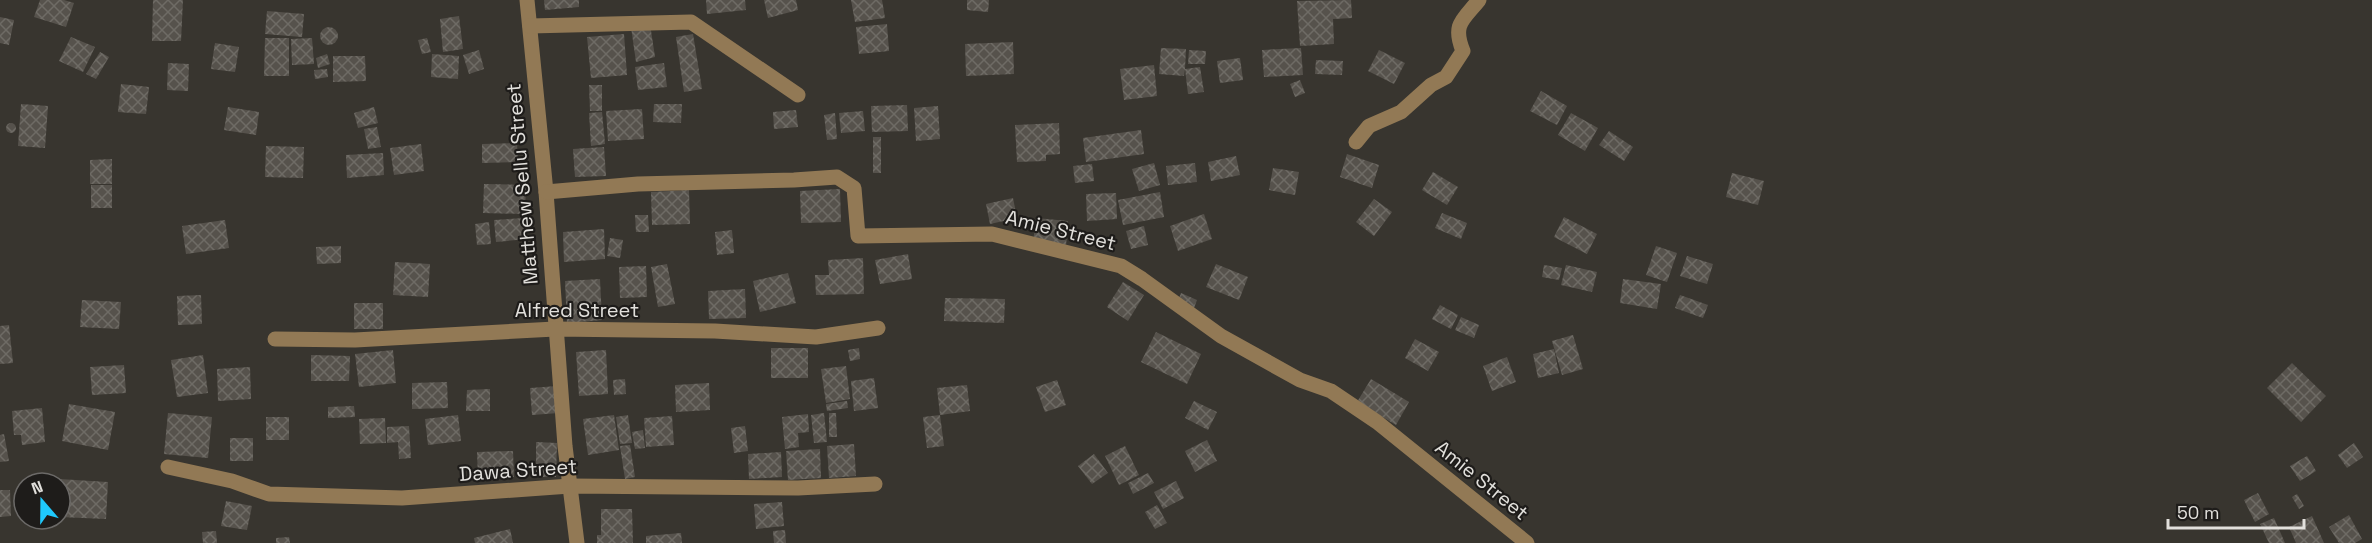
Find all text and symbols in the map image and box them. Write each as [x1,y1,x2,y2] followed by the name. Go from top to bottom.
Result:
[500,82,544,286] street label: Matthew Sellu Street
[1003,204,1119,256] street label: Amie Street
[515,297,639,323] street label: Alfred Street
[1430,434,1534,526] street label: Amie Street
[458,453,578,487] street label: Dawa Street
[12,471,72,531] north arrow
[28,476,46,499] text: N
[2168,492,2304,530] scale bar
[2177,501,2219,524] text: 50 m

